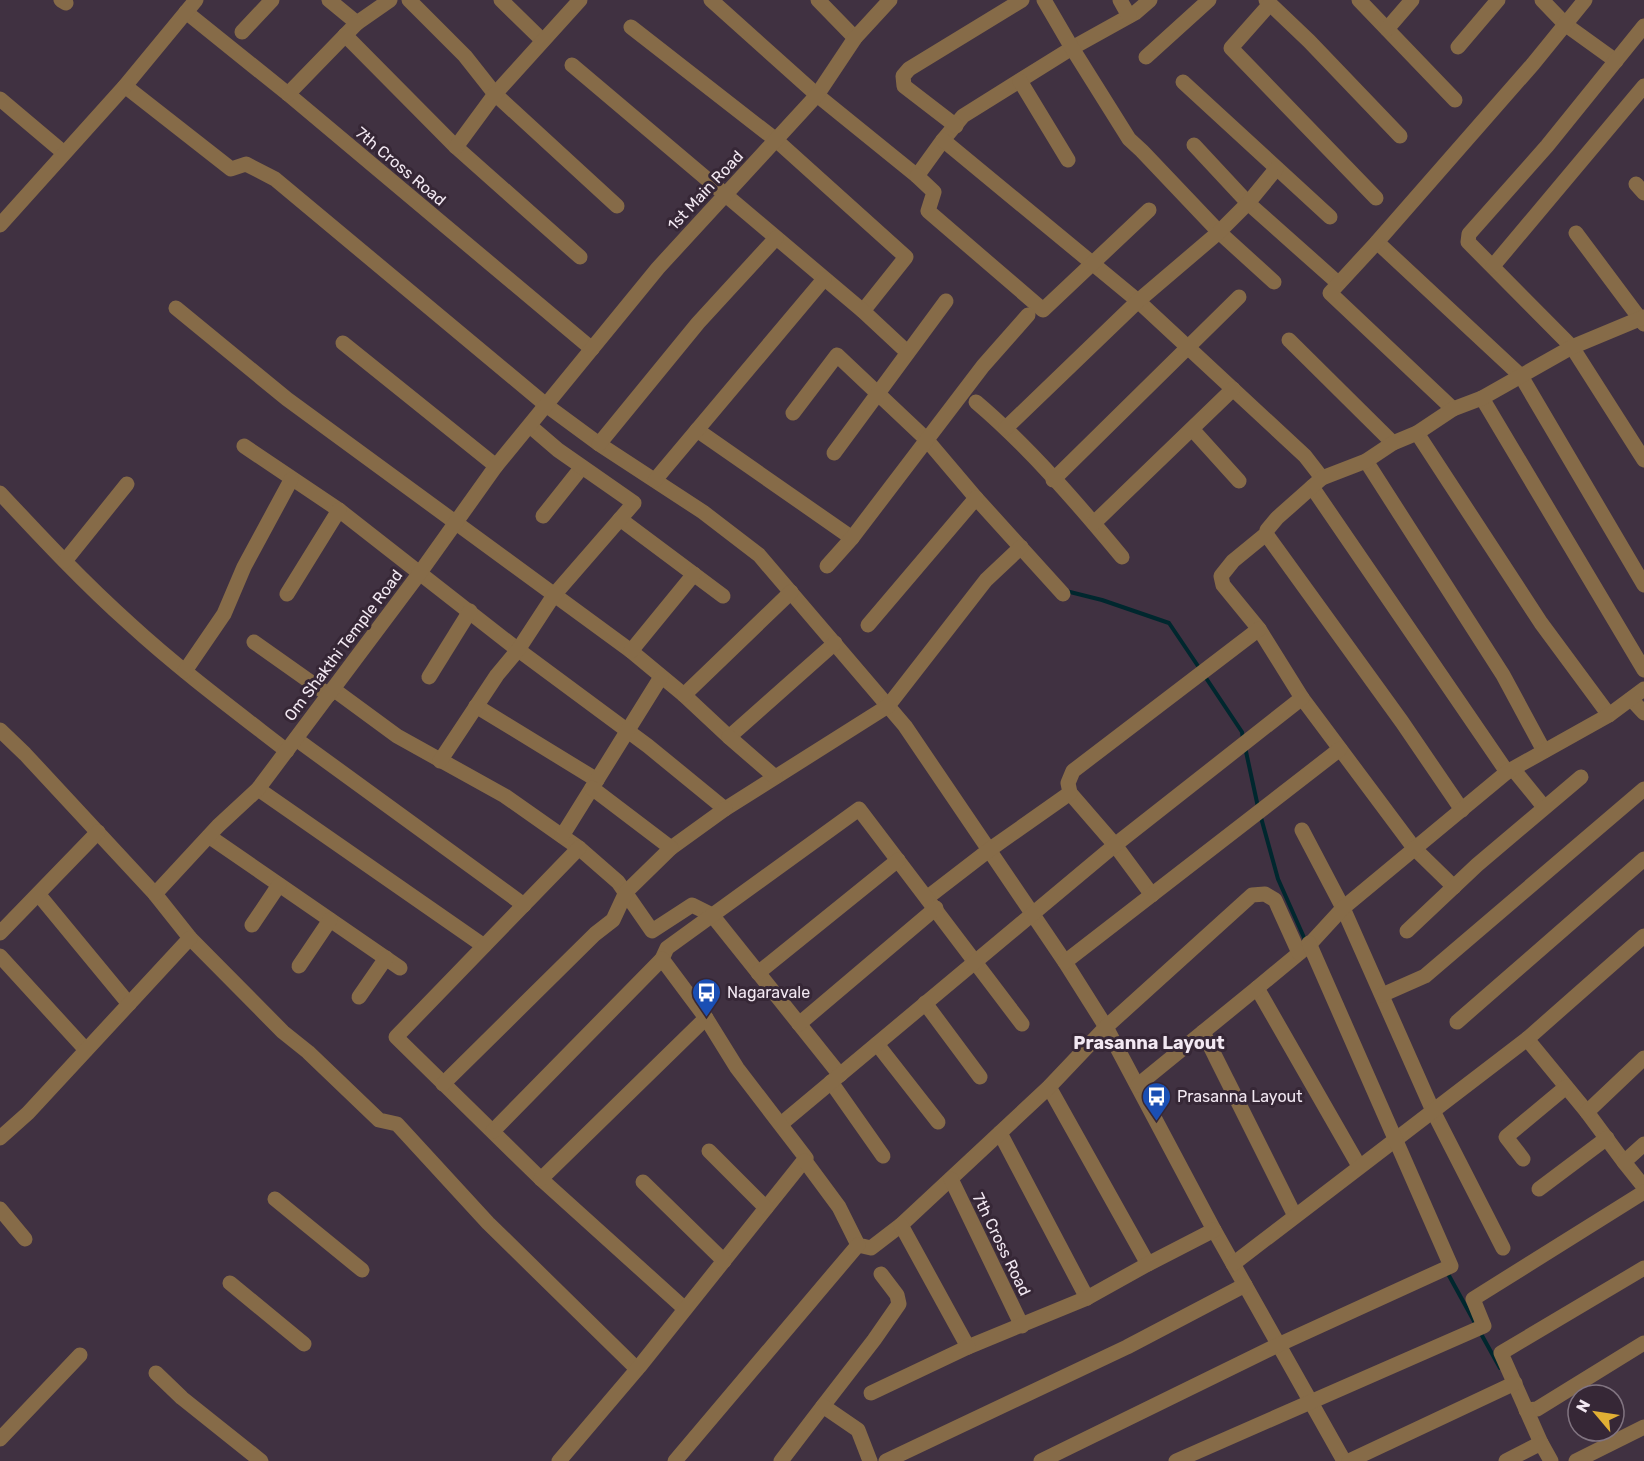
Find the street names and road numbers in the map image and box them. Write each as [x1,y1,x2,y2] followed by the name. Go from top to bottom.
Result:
[352,123,450,210] street label: 7th Cross Road
[664,147,747,234] street label: 1st Main Road
[280,566,406,725] street label: Om Shakthi Temple Road
[968,1190,1035,1299] street label: 7th Cross Road

